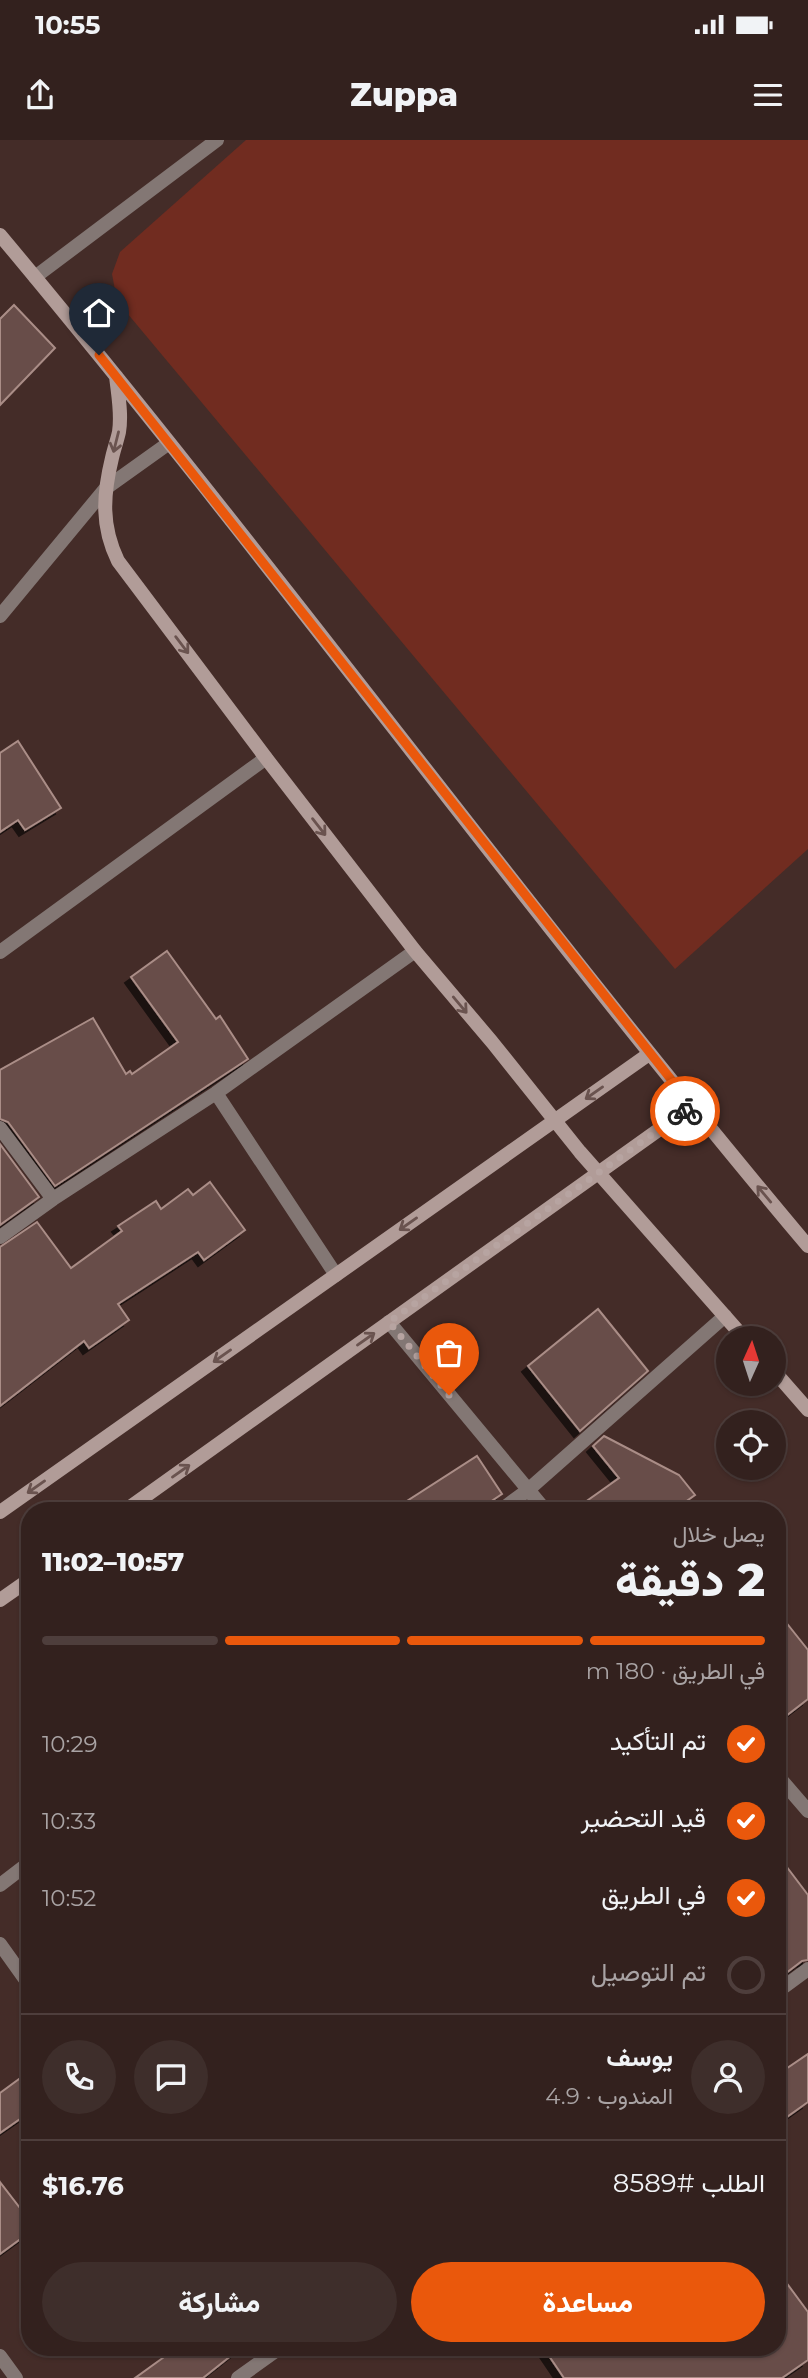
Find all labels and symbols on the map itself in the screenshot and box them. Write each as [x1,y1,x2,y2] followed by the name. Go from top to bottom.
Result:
[69,283,129,355] pin
[109,431,122,453] one-way arrow
[174,636,189,654] one-way arrow
[311,817,326,835] one-way arrow
[452,996,468,1014] one-way arrow
[650,1076,720,1146] courier
[585,1086,604,1100] one-way arrow
[756,1185,772,1203] one-way arrow
[399,1217,418,1231] one-way arrow
[419,1323,479,1395] pin
[716,1326,786,1396] north arrow
[357,1331,375,1346] one-way arrow
[213,1348,232,1363] one-way arrow
[171,1464,190,1478] one-way arrow
[27,1480,46,1494] one-way arrow

